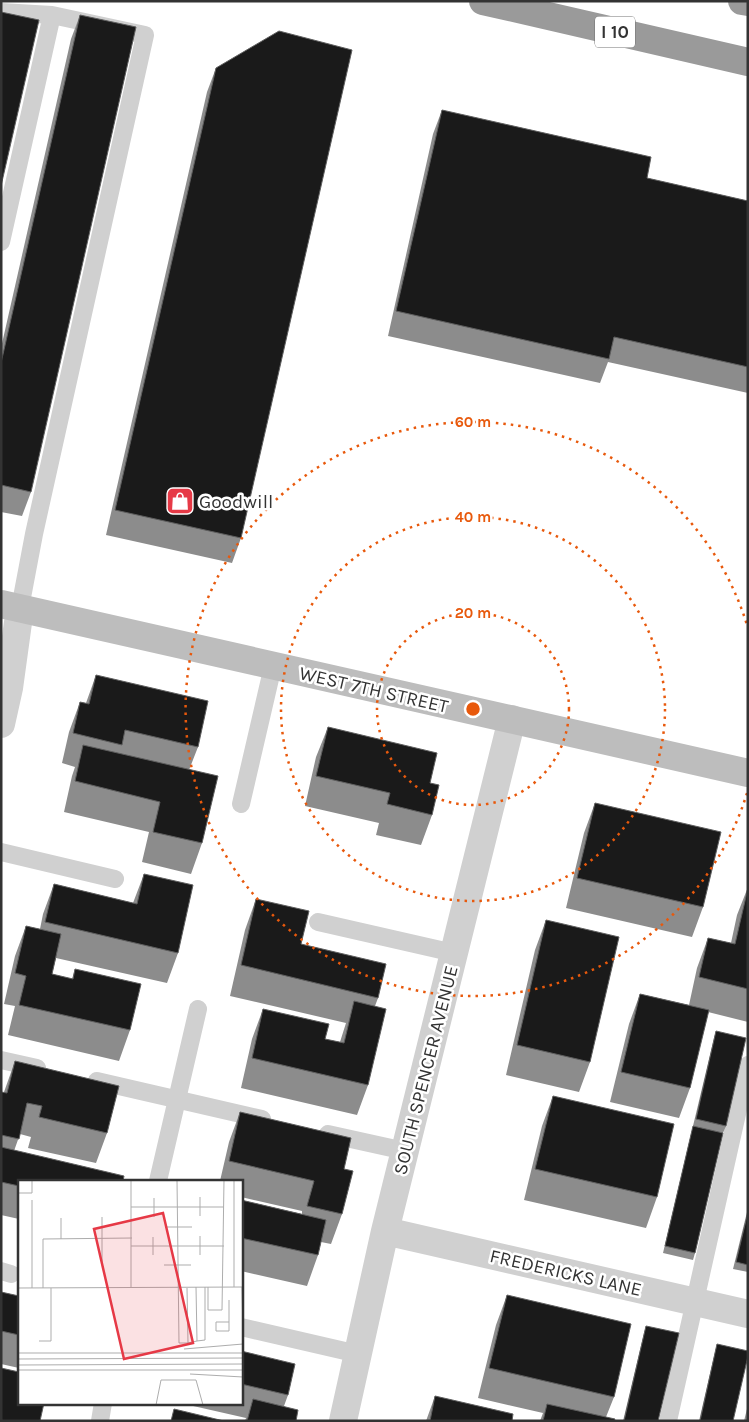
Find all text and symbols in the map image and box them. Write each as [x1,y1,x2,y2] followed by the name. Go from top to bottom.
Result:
[595,16,635,48] road number: I 10
[455,413,491,431] text: 60 m
[165,486,195,516] shop icon: Goodwill
[199,491,273,513] place label: Goodwill
[455,508,491,526] text: 40 m
[455,604,491,622] text: 20 m
[297,662,451,718] street label: WEST 7TH STREET
[464,700,482,718] centre of rings
[389,963,463,1177] street label: SOUTH SPENCER AVENUE
[18,1180,242,1404] inset map
[488,1245,644,1301] street label: FREDERICKS LANE

